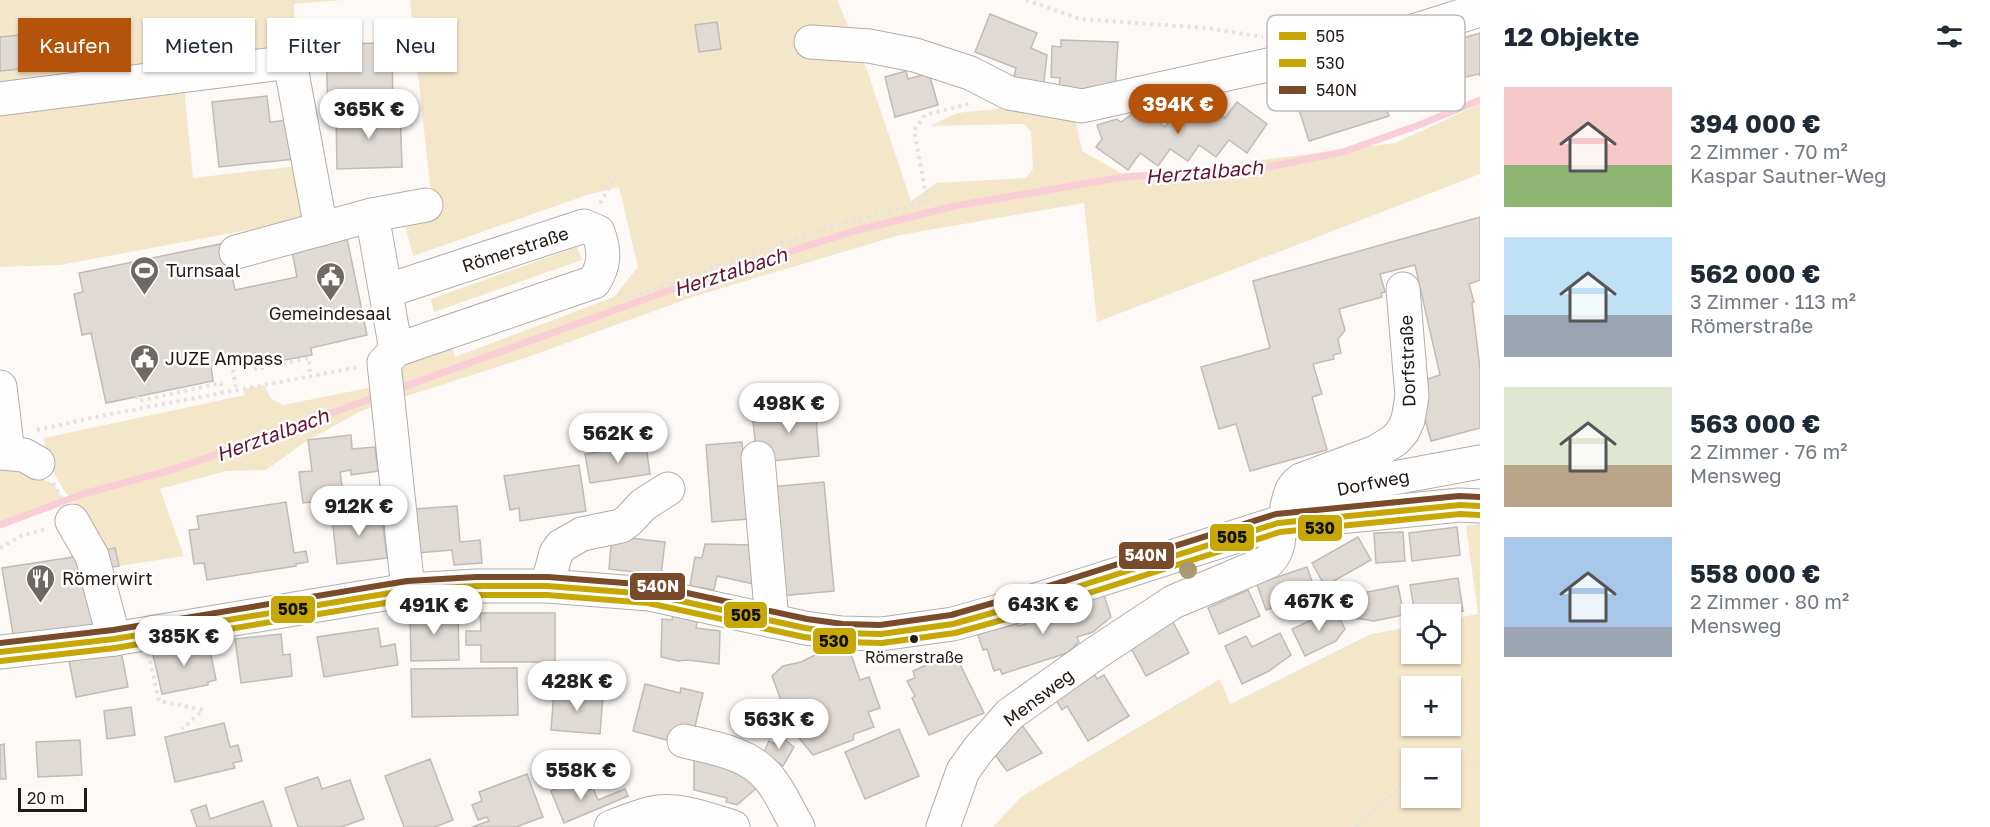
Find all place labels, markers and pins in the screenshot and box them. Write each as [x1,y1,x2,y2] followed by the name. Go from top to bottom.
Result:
[1129,84,1227,135] pin: 394K €
[320,89,418,140] pin: 365K €
[129,254,161,296] sports icon: Turnsaal
[166,259,240,281] place label: Turnsaal
[314,260,346,302] public building icon: Gemeindesaal
[269,302,392,324] place label: Gemeindesaal
[128,342,160,384] public building icon: JUZE Ampass
[165,347,283,369] place label: JUZE Ampass
[740,383,838,434] pin: 498K €
[569,413,667,464] pin: 562K €
[310,486,408,537] pin: 912K €
[25,562,57,604] restaurant icon: Römerwirt
[62,567,153,589] place label: Römerwirt
[1270,581,1368,632] pin: 467K €
[994,584,1092,635] pin: 643K €
[385,585,483,636] pin: 491K €
[135,616,233,667] pin: 385K €
[908,633,920,645] marker: Römerstraße
[865,647,963,667] place label: Römerstraße
[528,661,626,712] pin: 428K €
[730,699,828,750] pin: 563K €
[532,750,630,801] pin: 558K €

